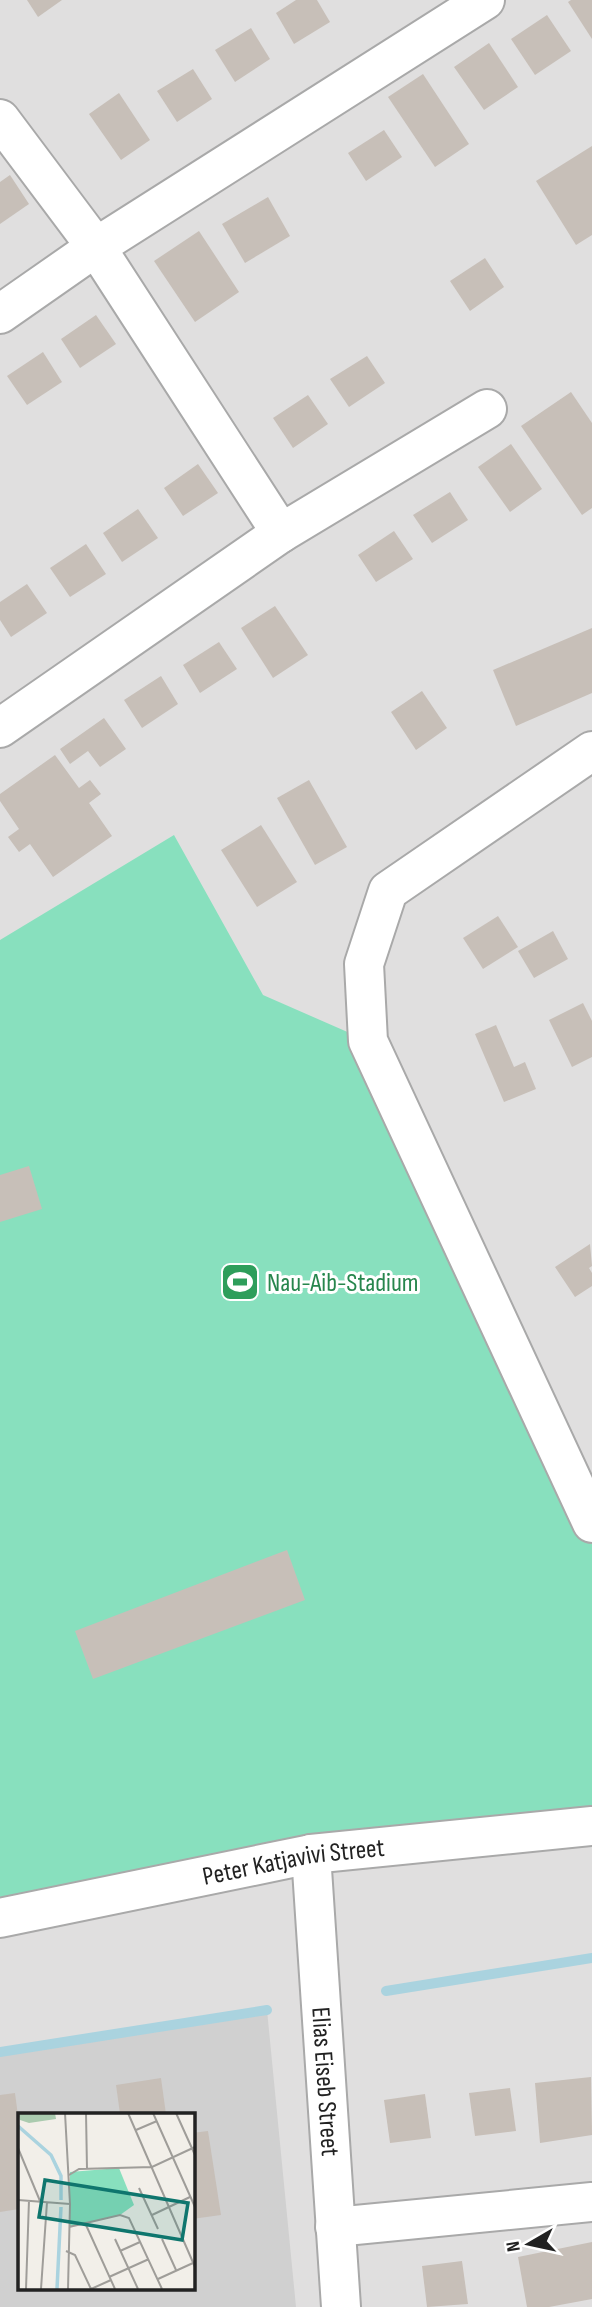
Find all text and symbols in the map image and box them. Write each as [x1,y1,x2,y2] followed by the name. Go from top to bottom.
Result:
[219,1261,261,1303] sports icon: Nau-Aib-Stadium
[267,1268,418,1299] place label: Nau-Aib-Stadium
[200,1833,386,1893] street label: Peter Katjavivi Street
[304,2006,345,2157] street label: Elias Eiseb Street
[18,2113,194,2290] inset map
[494,2209,564,2279] north arrow
[502,2240,526,2253] text: N

